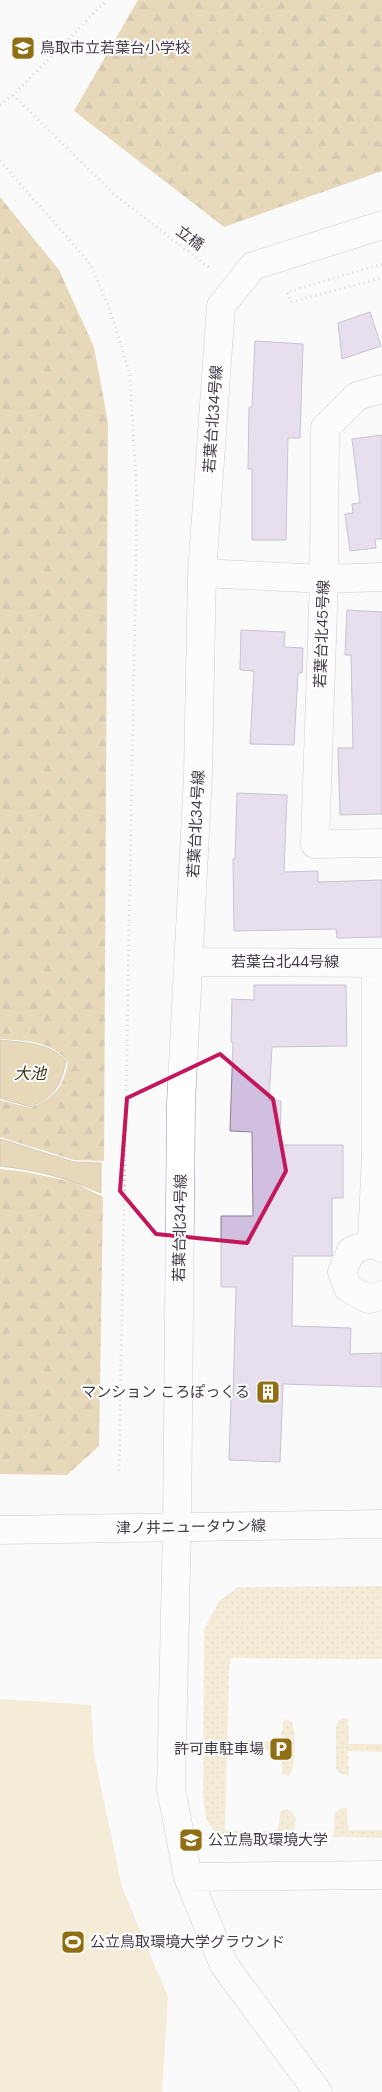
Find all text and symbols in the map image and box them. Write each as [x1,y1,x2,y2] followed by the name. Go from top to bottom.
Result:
[10,35,36,61] school or university icon: 鳥取市立若葉台小学校
[40,38,190,58] place label: 鳥取市立若葉台小学校
[172,221,208,255] street label: 立橋
[199,364,227,474] street label: 若葉台北34号線
[310,580,334,688] street label: 若葉台北45号線
[183,770,209,878] street label: 若葉台北34号線
[231,952,339,972] street label: 若葉台北44号線
[14,1063,48,1084] water label: 大池
[169,1174,191,1282] street label: 若葉台北34号線
[255,1379,281,1405] building icon: マンション ころぽっくる
[81,1382,250,1402] place label: マンション ころぽっくる
[116,1516,266,1538] street label: 津ノ井ニュータウン線
[268,1736,294,1762] parking icon: 許可車駐車場
[174,1739,264,1759] place label: 許可車駐車場
[178,1827,204,1853] school or university icon: 公立鳥取環境大学
[208,1830,328,1850] place label: 公立鳥取環境大学
[60,1929,86,1955] sports icon: 公立鳥取環境大学グラウンド
[90,1932,285,1952] place label: 公立鳥取環境大学グラウンド

